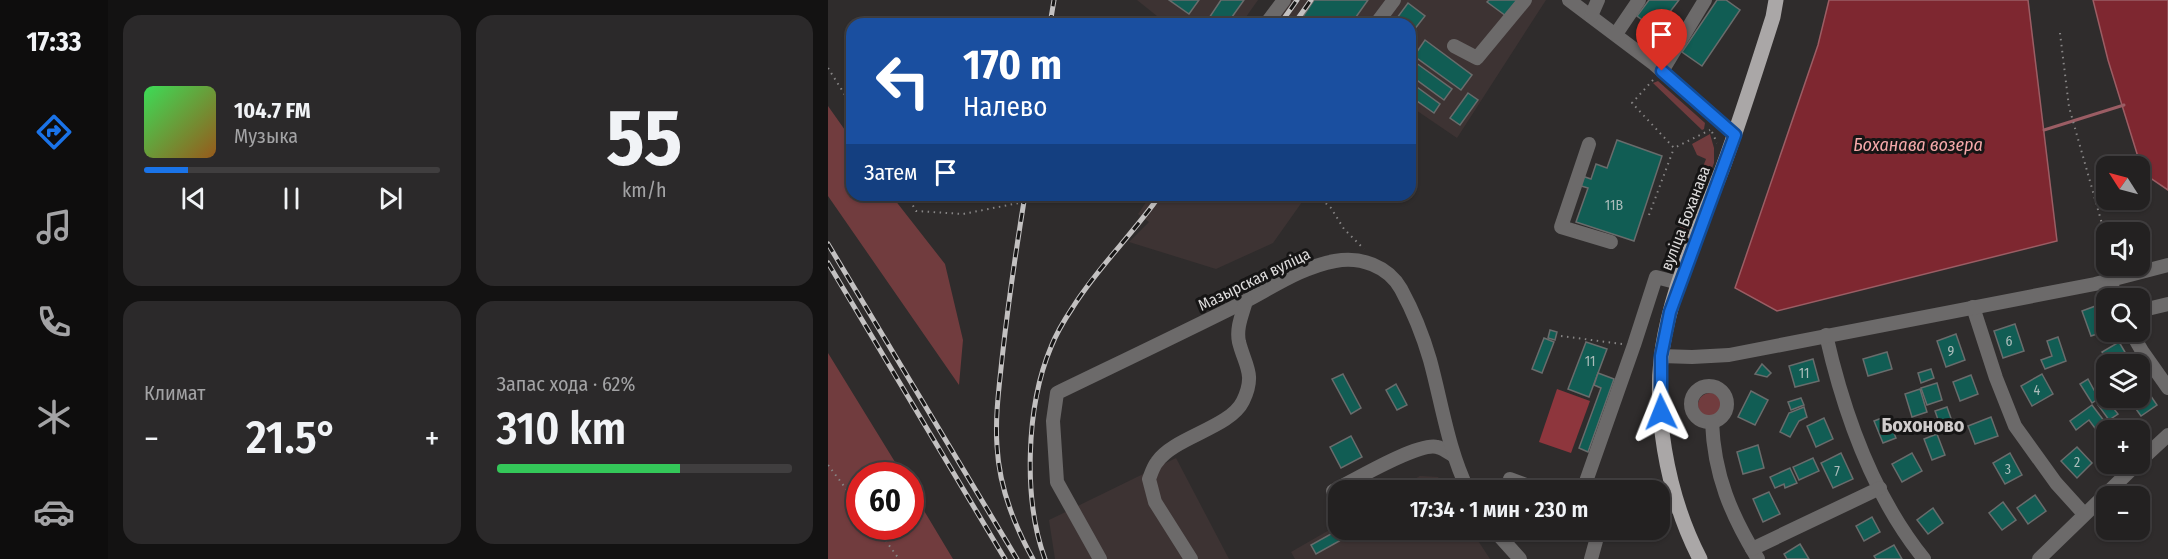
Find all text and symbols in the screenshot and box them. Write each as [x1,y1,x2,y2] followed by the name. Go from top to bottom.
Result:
[1636,9,1687,71] pin
[1645,18,1678,51] icon: arrive
[26,26,82,58] text: 17:33
[963,40,1062,90] text: 170 m
[864,42,942,120] icon: left
[963,91,1047,123] text: Налево
[606,92,682,186] text: 55
[234,97,311,124] text: 104.7 FM
[33,111,75,153] icon: directions
[234,124,298,148] text: Музыка
[1853,134,1983,156] water label: Боханава возера
[929,156,962,189] icon: arrive
[2096,156,2150,210] north arrow
[2096,156,2150,540] map controls
[864,159,917,186] text: Затем
[1657,163,1714,273] street label: вуліца Боханава
[622,178,667,202] text: km/h
[177,182,210,215] icon: previous
[275,182,308,215] icon: pause
[374,182,407,215] icon: next
[1605,197,1624,214] house number: 11В
[33,206,75,248] icon: music
[2096,222,2150,276] button: sound
[1195,244,1314,315] street label: Мазырская вуліца
[2096,288,2150,342] button: search
[33,301,75,343] icon: phone
[2006,333,2013,350] house number: 6
[1948,343,1955,360] house number: 9
[1585,353,1595,370] house number: 11
[2096,354,2150,408] button: layers
[1799,365,1809,382] house number: 11
[497,372,635,396] text: Запас хода · 62%
[1629,380,1693,444] position arrow
[144,381,205,405] text: Климат
[2034,382,2041,399] house number: 4
[33,396,75,438] icon: climate
[497,402,626,456] text: 310 km
[246,411,337,465] text: 21.5°
[1881,413,1965,437] district label: Бохоново
[144,419,159,459] text: −
[424,419,440,459] text: +
[2096,420,2150,474] button: +
[2074,454,2080,471] house number: 2
[2005,461,2011,478] house number: 3
[846,462,924,540] speed limit sign: 60
[1834,463,1840,480] house number: 7
[2096,486,2150,540] button: −
[33,491,75,533] icon: car
[1410,496,1588,523] text: 17:34 · 1 мин · 230 m

